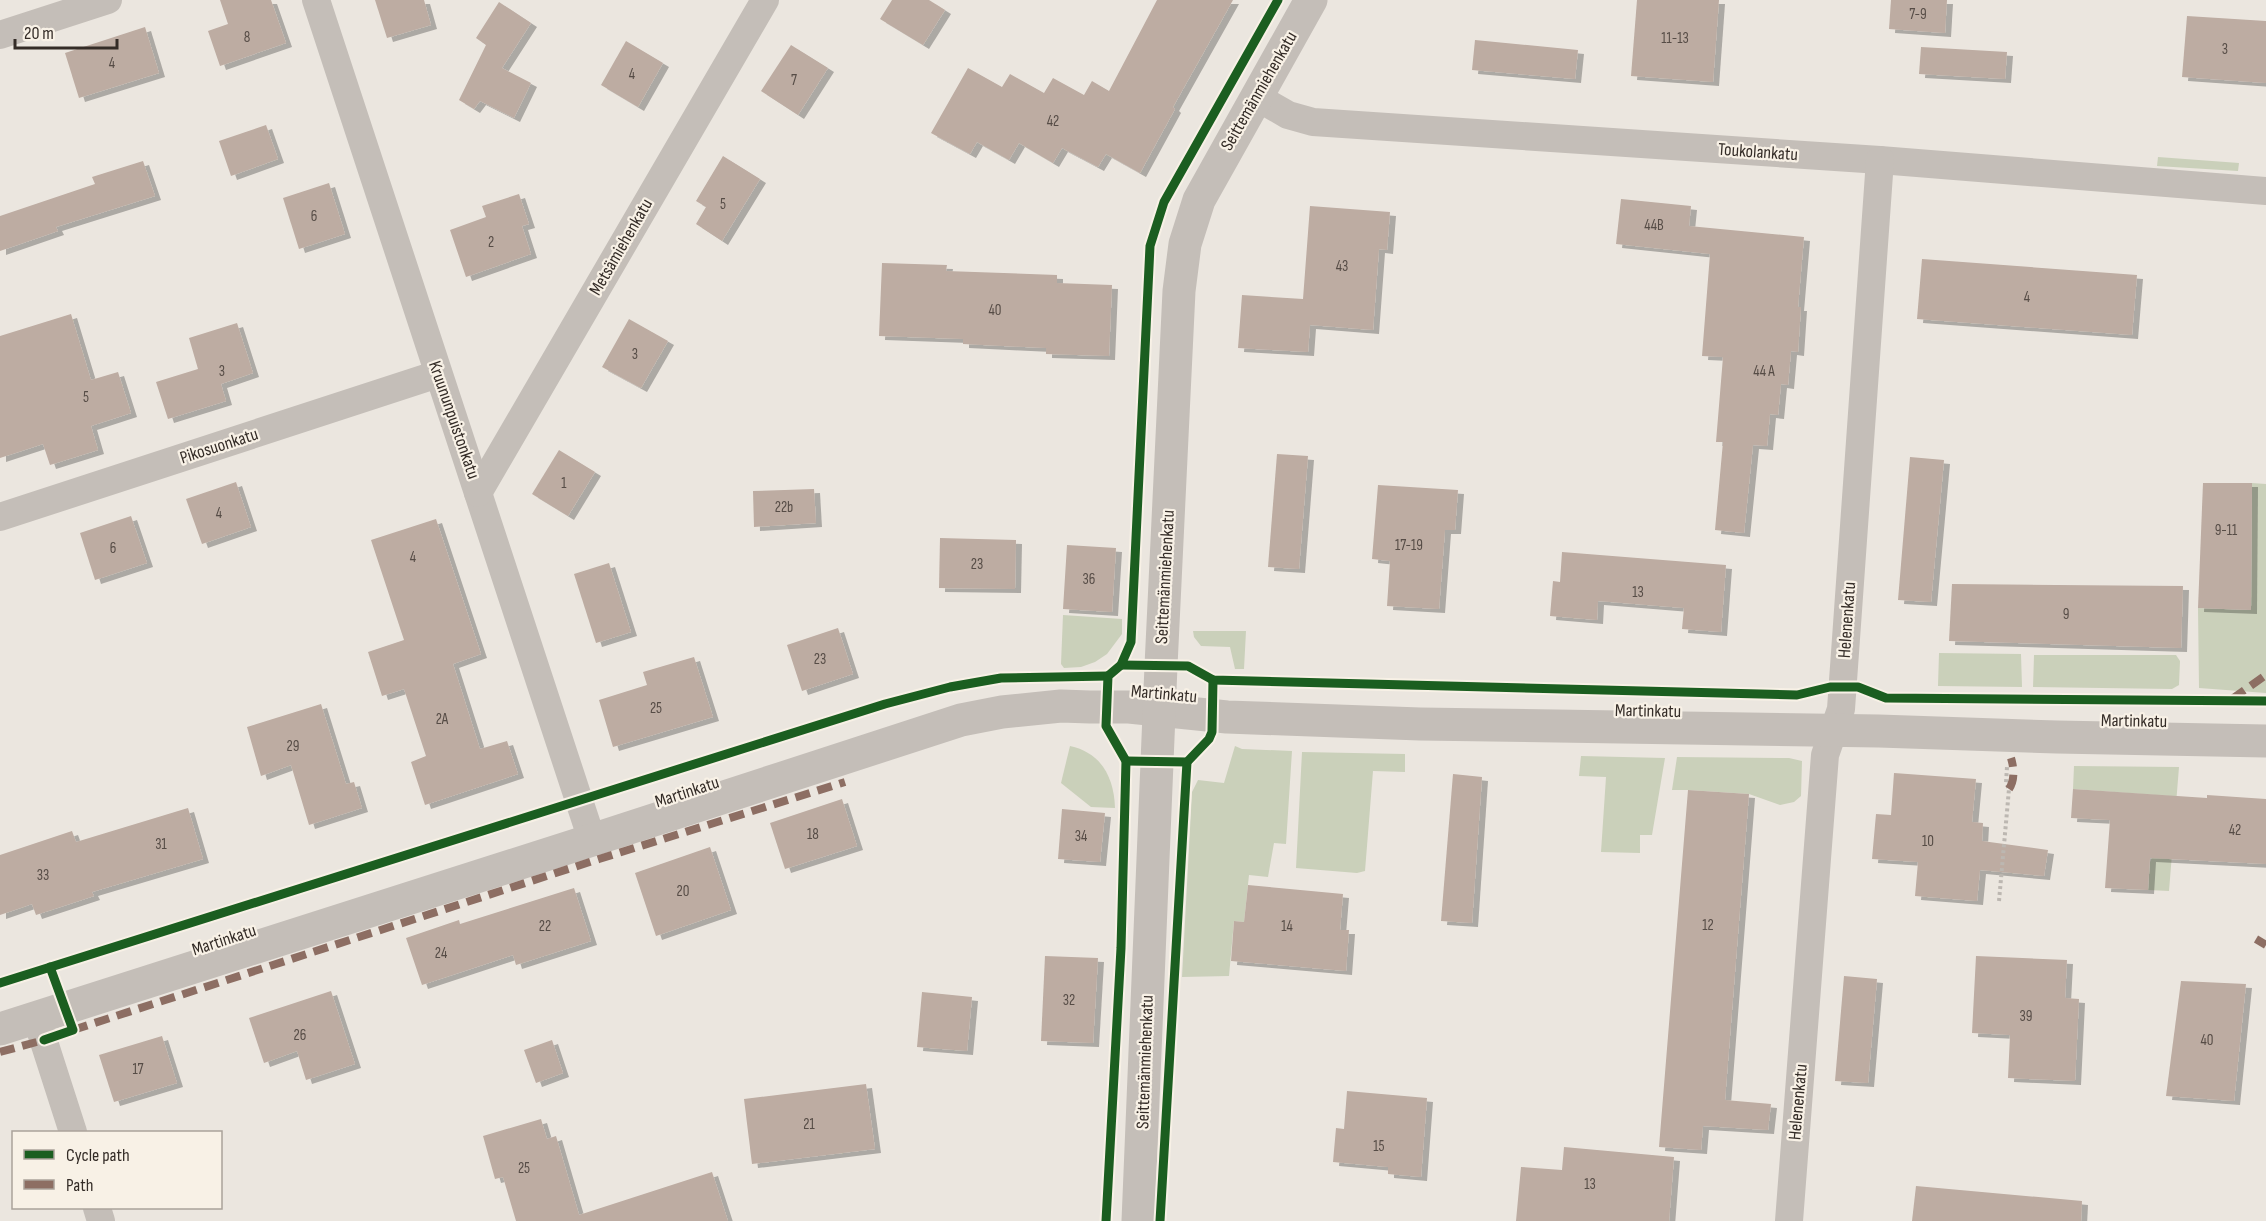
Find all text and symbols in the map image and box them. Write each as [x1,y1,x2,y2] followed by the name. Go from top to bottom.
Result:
[1909,5,1927,24] house number: 7-9
[15,12,117,50] scale bar
[24,23,54,44] text: 20 m
[244,28,250,47] house number: 8
[1216,28,1302,154] street label: Seittemänmiehenkatu
[1661,29,1689,48] house number: 11-13
[2222,40,2228,59] house number: 3
[109,54,115,73] house number: 4
[629,65,635,84] house number: 4
[791,71,797,90] house number: 7
[1047,112,1059,131] house number: 42
[1717,139,1799,165] street label: Toukolankatu
[585,195,657,299] street label: Metsämiehenkatu
[720,195,726,214] house number: 5
[311,207,317,226] house number: 6
[1644,216,1664,235] house number: 44B
[488,233,494,252] house number: 2
[1336,257,1348,276] house number: 43
[2024,288,2030,307] house number: 4
[989,301,1001,320] house number: 40
[632,345,638,364] house number: 3
[424,358,484,482] street label: Kruununpuistonkatu
[219,362,225,381] house number: 3
[1753,362,1775,381] house number: 44 A
[83,388,89,407] house number: 5
[177,424,261,468] street label: Pikosuonkatu
[561,474,567,493] house number: 1
[775,498,793,517] house number: 22b
[216,504,222,523] house number: 4
[1151,509,1179,645] street label: Seittemänmiehenkatu
[2215,521,2238,540] house number: 9-11
[1395,536,1423,555] house number: 17-19
[110,539,116,558] house number: 6
[410,548,416,567] house number: 4
[971,555,983,574] house number: 23
[1083,570,1095,589] house number: 36
[1834,581,1860,659] street label: Helenenkatu
[1632,583,1644,602] house number: 13
[2063,605,2069,624] house number: 9
[814,650,826,669] house number: 23
[1130,681,1198,707] street label: Martinkatu
[650,699,662,718] house number: 25
[1615,700,1681,722] street label: Martinkatu
[436,710,449,729] house number: 2A
[2101,710,2167,732] street label: Martinkatu
[287,737,299,756] house number: 29
[652,772,722,812] street label: Martinkatu
[2229,821,2241,840] house number: 42
[807,825,819,844] house number: 18
[1075,827,1087,846] house number: 34
[1922,832,1934,851] house number: 10
[155,835,168,854] house number: 31
[37,866,49,885] house number: 33
[677,882,689,901] house number: 20
[1702,916,1714,935] house number: 12
[539,917,551,936] house number: 22
[1281,917,1293,936] house number: 14
[189,920,259,960] street label: Martinkatu
[435,944,447,963] house number: 24
[1063,991,1075,1010] house number: 32
[1132,995,1158,1129] street label: Seittemänmiehenkatu
[2020,1007,2032,1026] house number: 39
[294,1026,306,1045] house number: 26
[2201,1031,2213,1050] house number: 40
[132,1060,144,1079] house number: 17
[1784,1063,1812,1141] street label: Helenenkatu
[803,1115,815,1134] house number: 21
[12,1131,222,1209] legend
[1373,1137,1385,1156] house number: 15
[66,1145,130,1166] text: Cycle path
[518,1159,530,1178] house number: 25
[66,1175,94,1196] text: Path
[1584,1175,1596,1194] house number: 13

